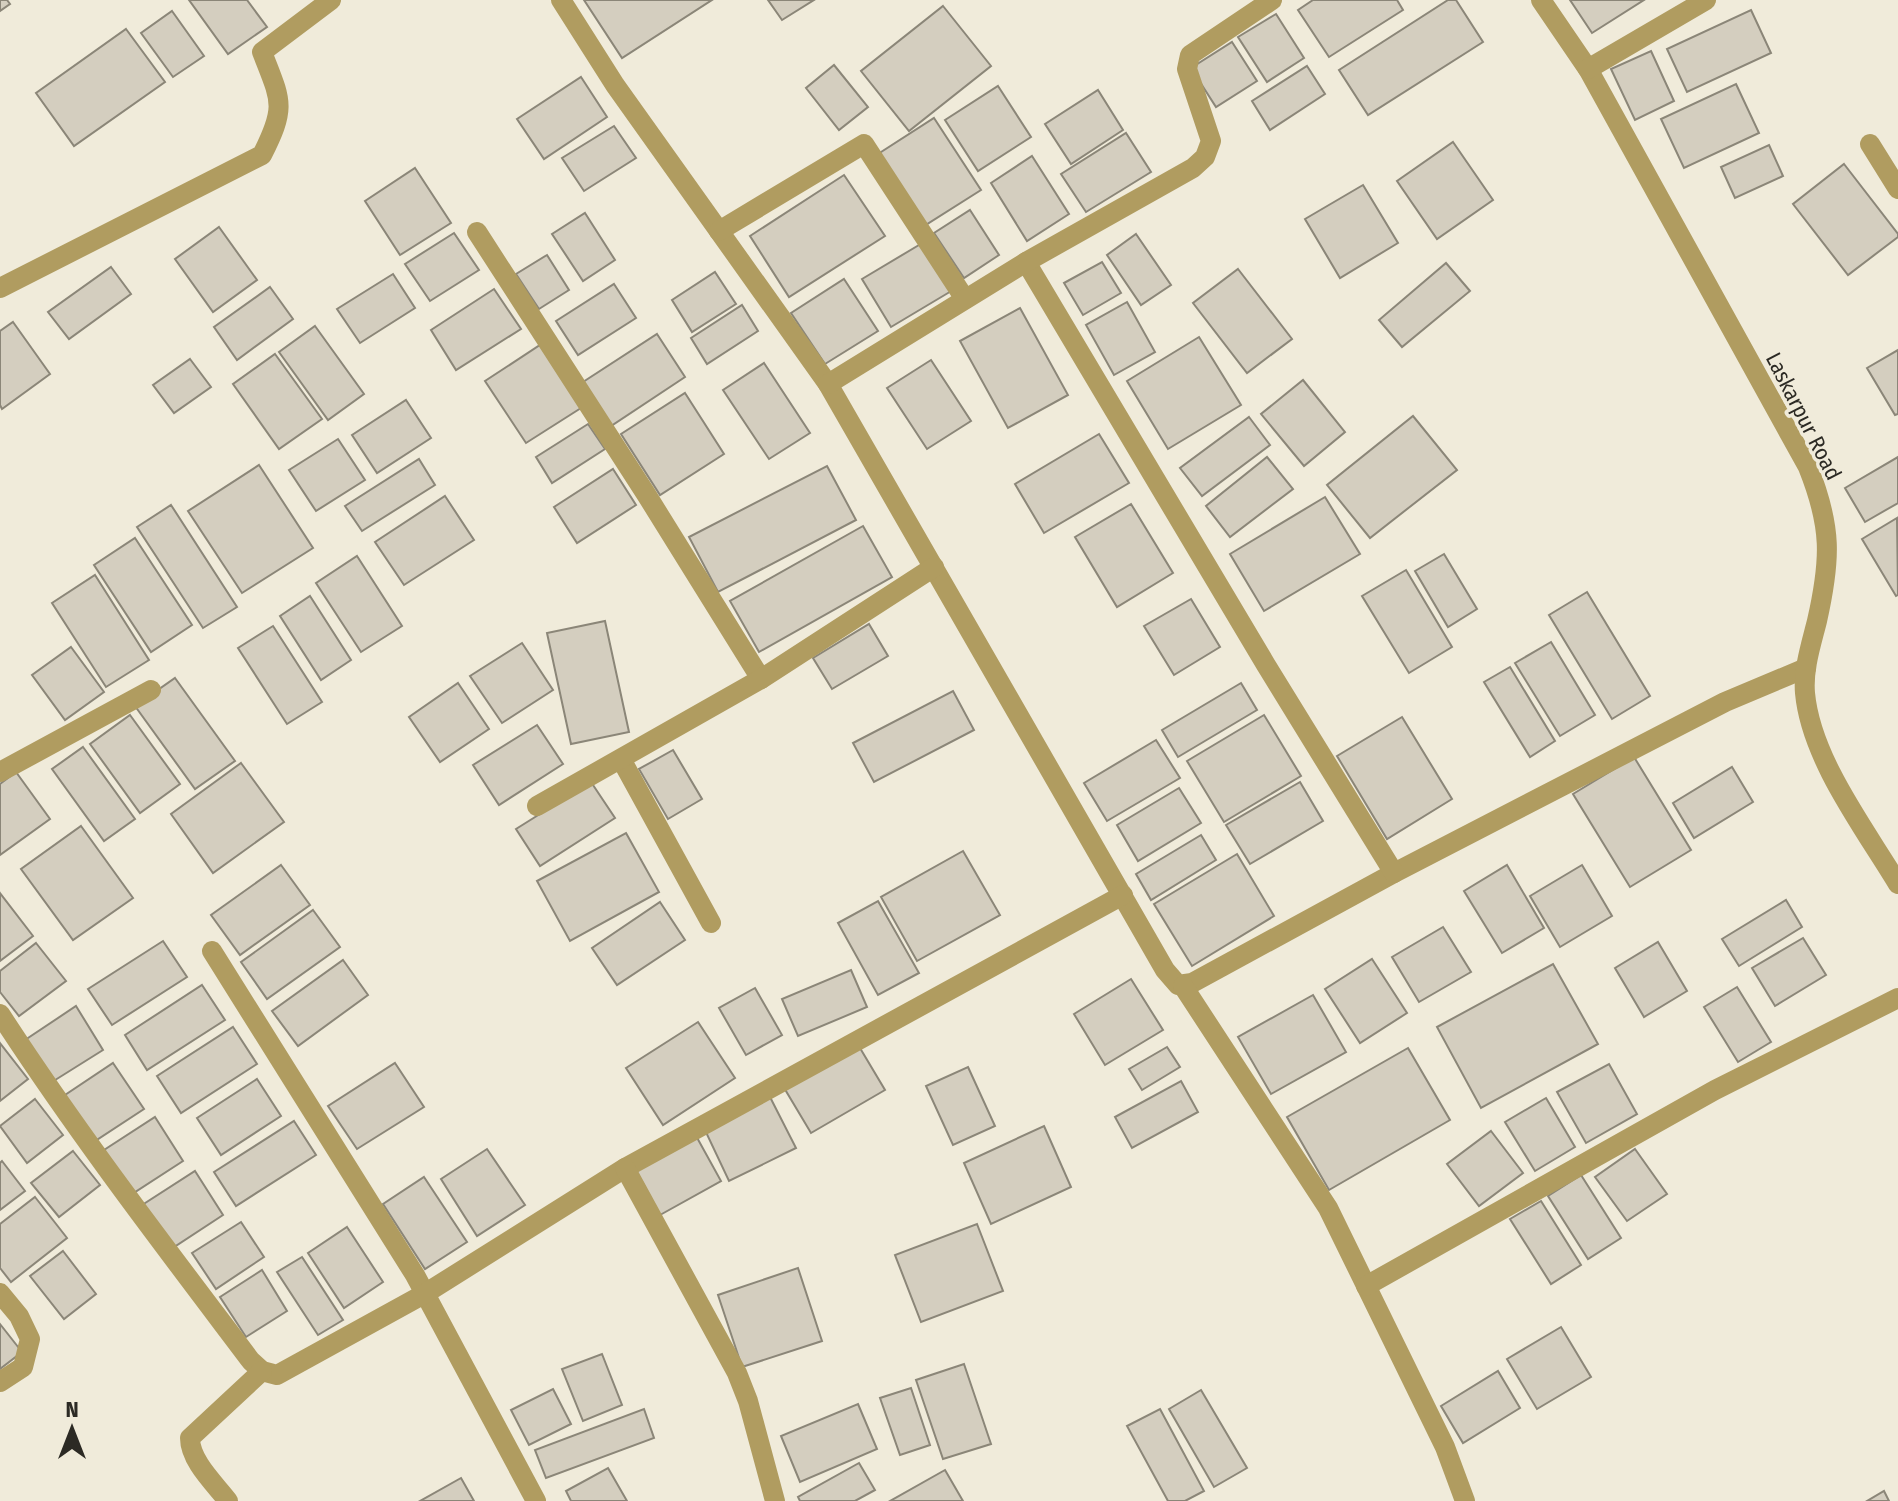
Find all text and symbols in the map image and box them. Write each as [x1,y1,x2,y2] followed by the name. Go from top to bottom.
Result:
[1760,348,1847,485] street label: Laskarpur Road
[32,1389,112,1469] north arrow
[65,1396,79,1423] text: N

